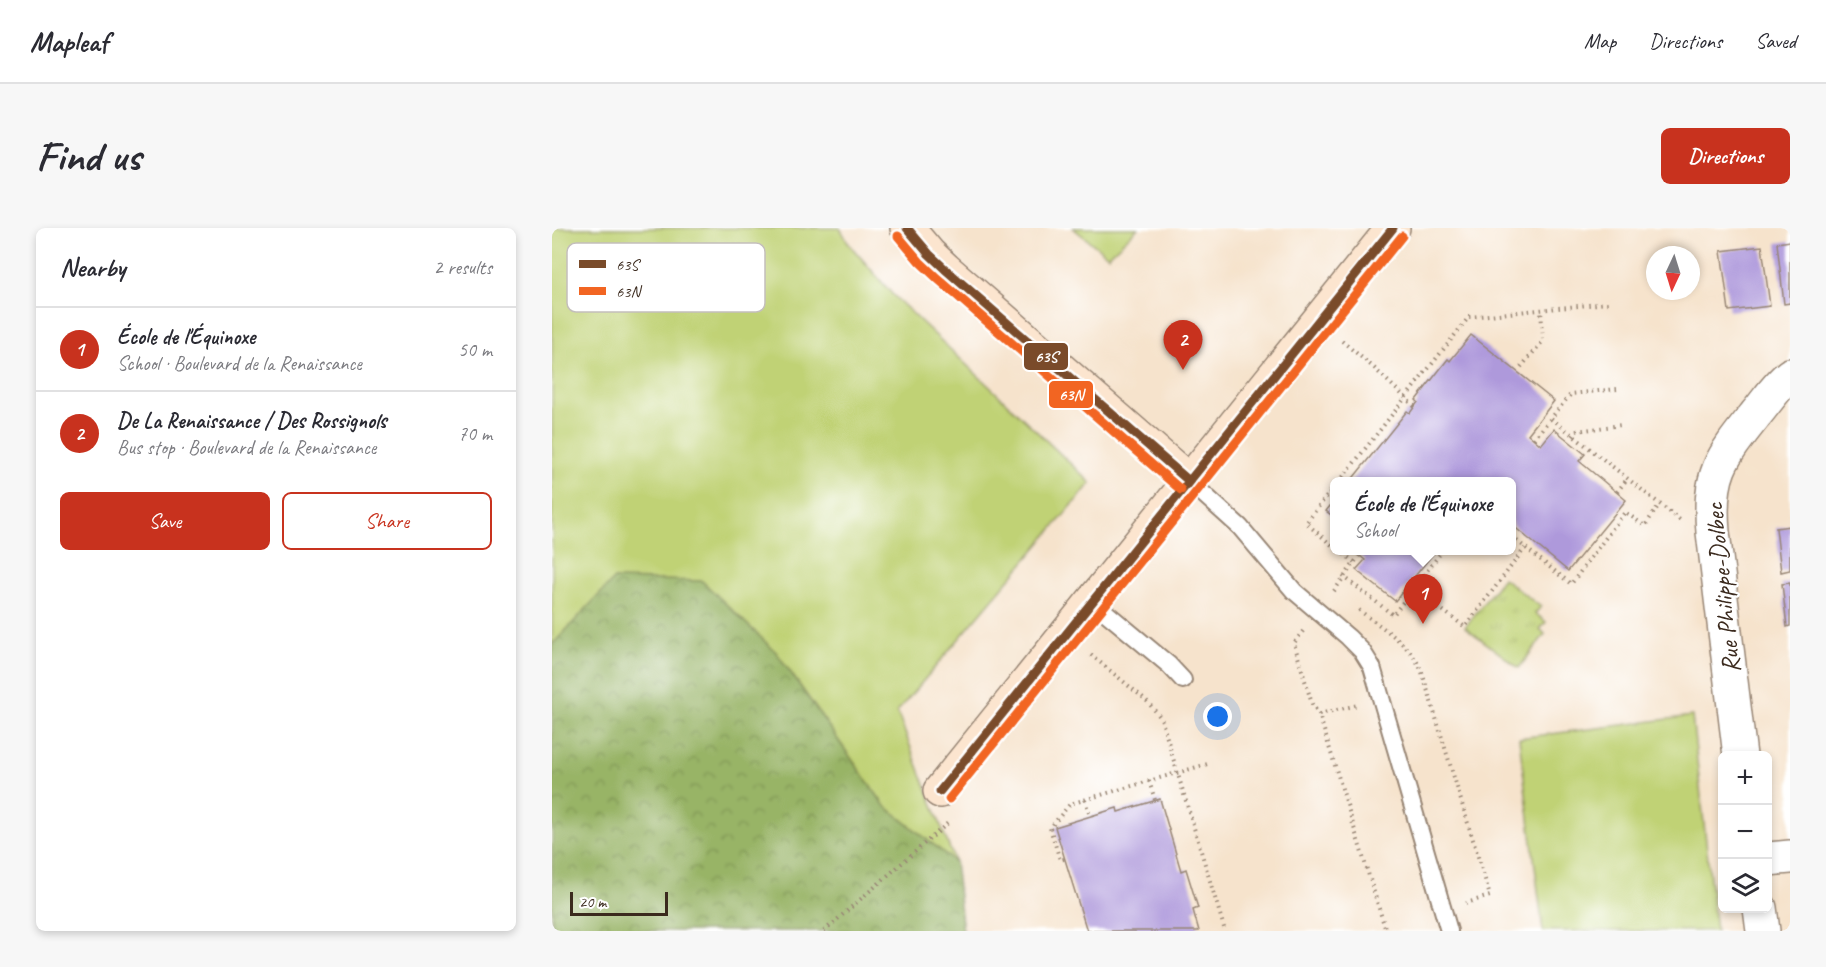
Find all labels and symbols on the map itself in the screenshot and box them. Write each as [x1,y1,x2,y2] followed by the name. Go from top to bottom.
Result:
[567,243,765,312] legend
[1646,246,1700,300] north arrow
[616,255,641,275] text: 63S
[616,282,642,302] text: 63N
[1164,320,1202,370] pin: 2
[1023,342,1069,371] line badge: 63S
[1035,347,1061,367] text: 63S
[1048,380,1094,409] line badge: 63N
[1059,385,1086,405] text: 63N
[1697,500,1748,675] street label: Rue Philippe-Dolbec
[1404,574,1442,624] pin: 1
[1203,702,1232,731] your location
[570,889,668,916] scale bar

